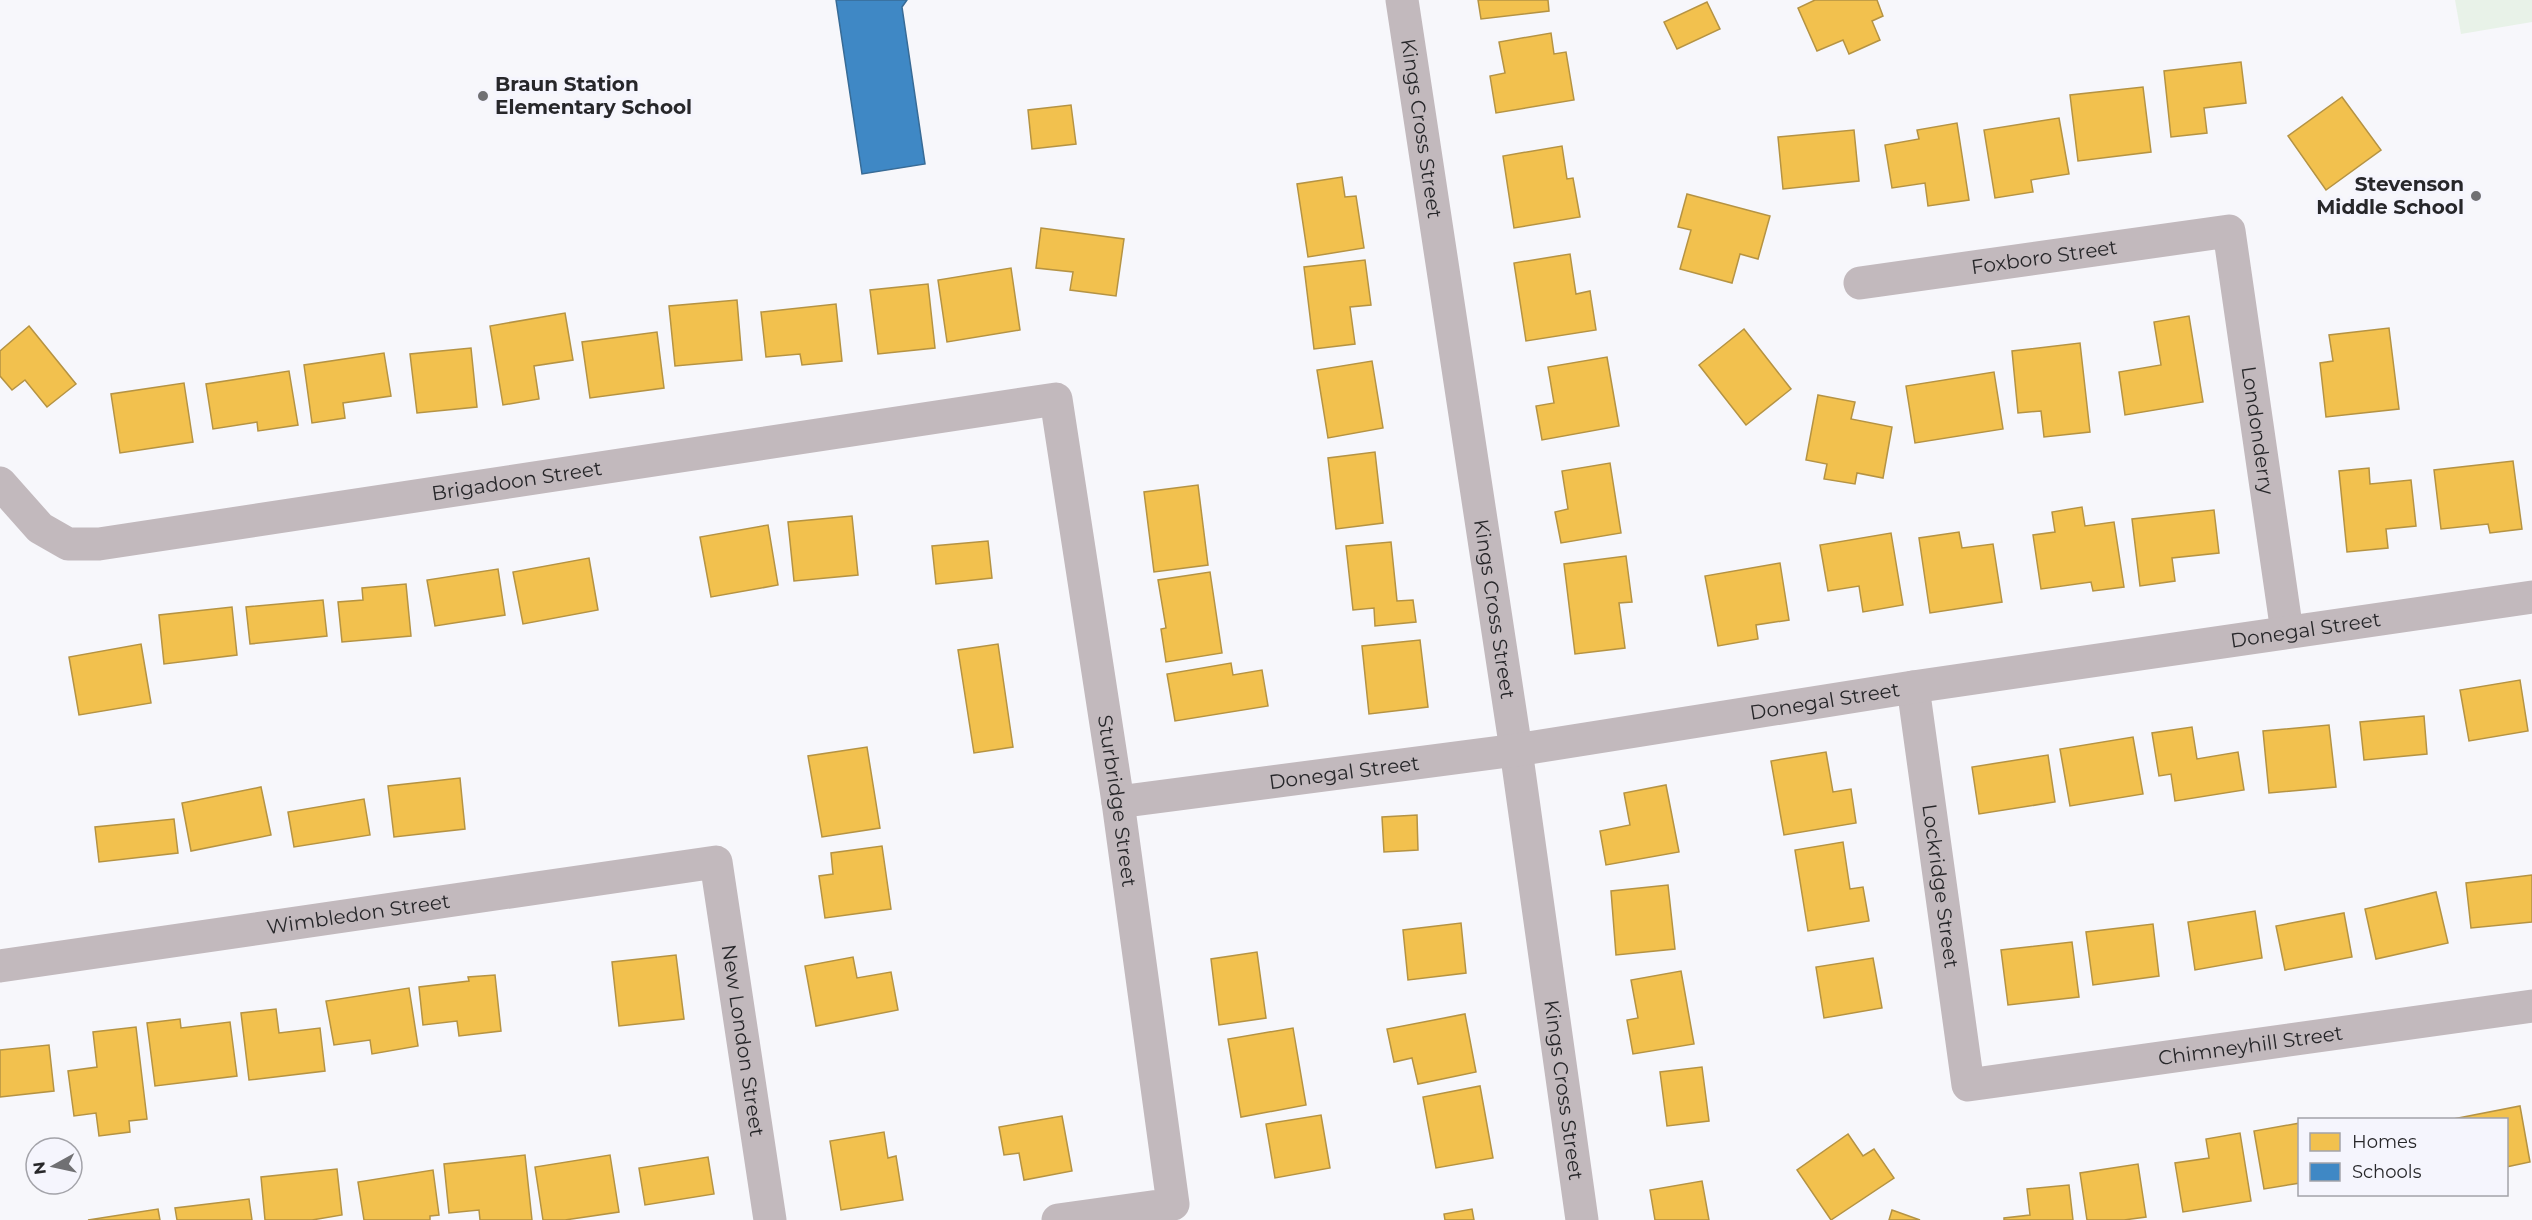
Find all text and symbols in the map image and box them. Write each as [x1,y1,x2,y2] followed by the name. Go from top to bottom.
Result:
[1396,37,1447,220] street label: Kings Cross Street
[495,72,692,119] place label: Braun Station Elementary School
[476,89,490,103] marker: Braun Station Elementary School
[2316,172,2464,219] place label: Stevenson Middle School
[2469,189,2483,203] marker: Stevenson Middle School
[1970,235,2119,279] street label: Foxboro Street
[2237,364,2279,496] street label: Londonderry
[430,456,604,505] street label: Brigadoon Street
[1469,517,1520,701] street label: Kings Cross Street
[2229,607,2382,653] street label: Donegal Street
[1748,677,1901,725] street label: Donegal Street
[1093,713,1142,889] street label: Sturbridge Street
[1267,751,1421,794] street label: Donegal Street
[1917,802,1964,970] street label: Lockridge Street
[265,889,451,939] street label: Wimbledon Street
[717,943,769,1138] street label: New London Street
[1539,998,1588,1182] street label: Kings Cross Street
[2157,1021,2344,1070] street label: Chimneyhill Street
[2298,1118,2508,1196] legend
[2352,1131,2417,1153] text: Homes
[24,1136,84,1196] north arrow
[29,1160,50,1176] text: N
[2352,1161,2422,1183] text: Schools

